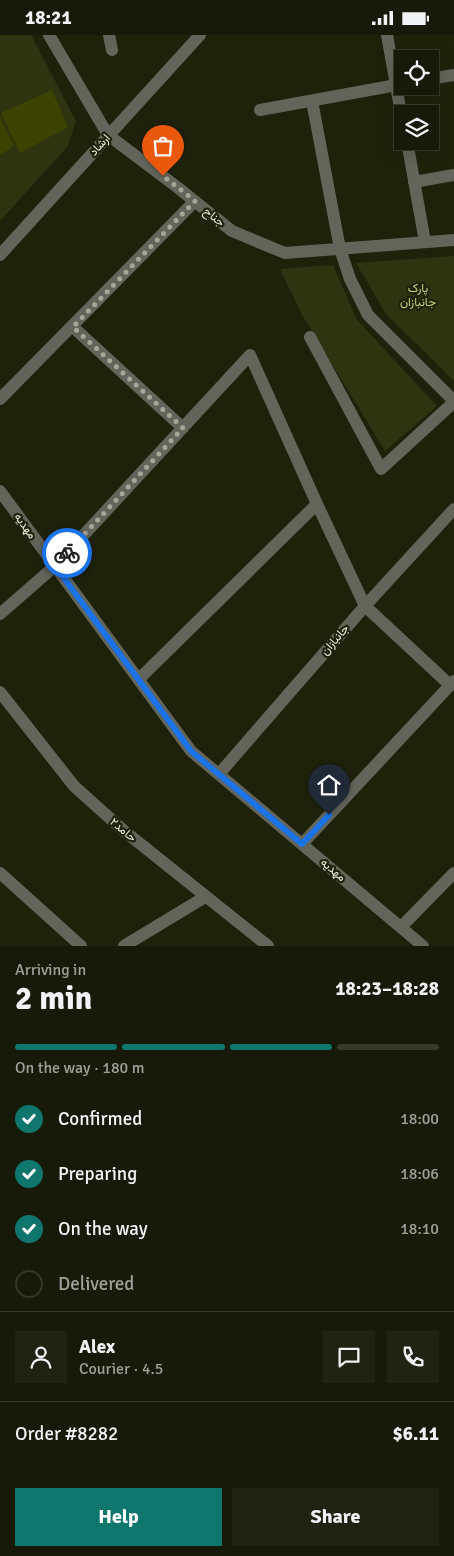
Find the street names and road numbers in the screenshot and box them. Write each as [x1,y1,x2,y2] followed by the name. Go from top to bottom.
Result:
[86,131,114,159] street label: ارشاد
[200,204,228,231] street label: جناح
[10,510,40,542] street label: مهدیه
[317,621,353,659] street label: جانبازان
[107,815,139,845] street label: حامد۲
[317,855,349,885] street label: مهدیه

